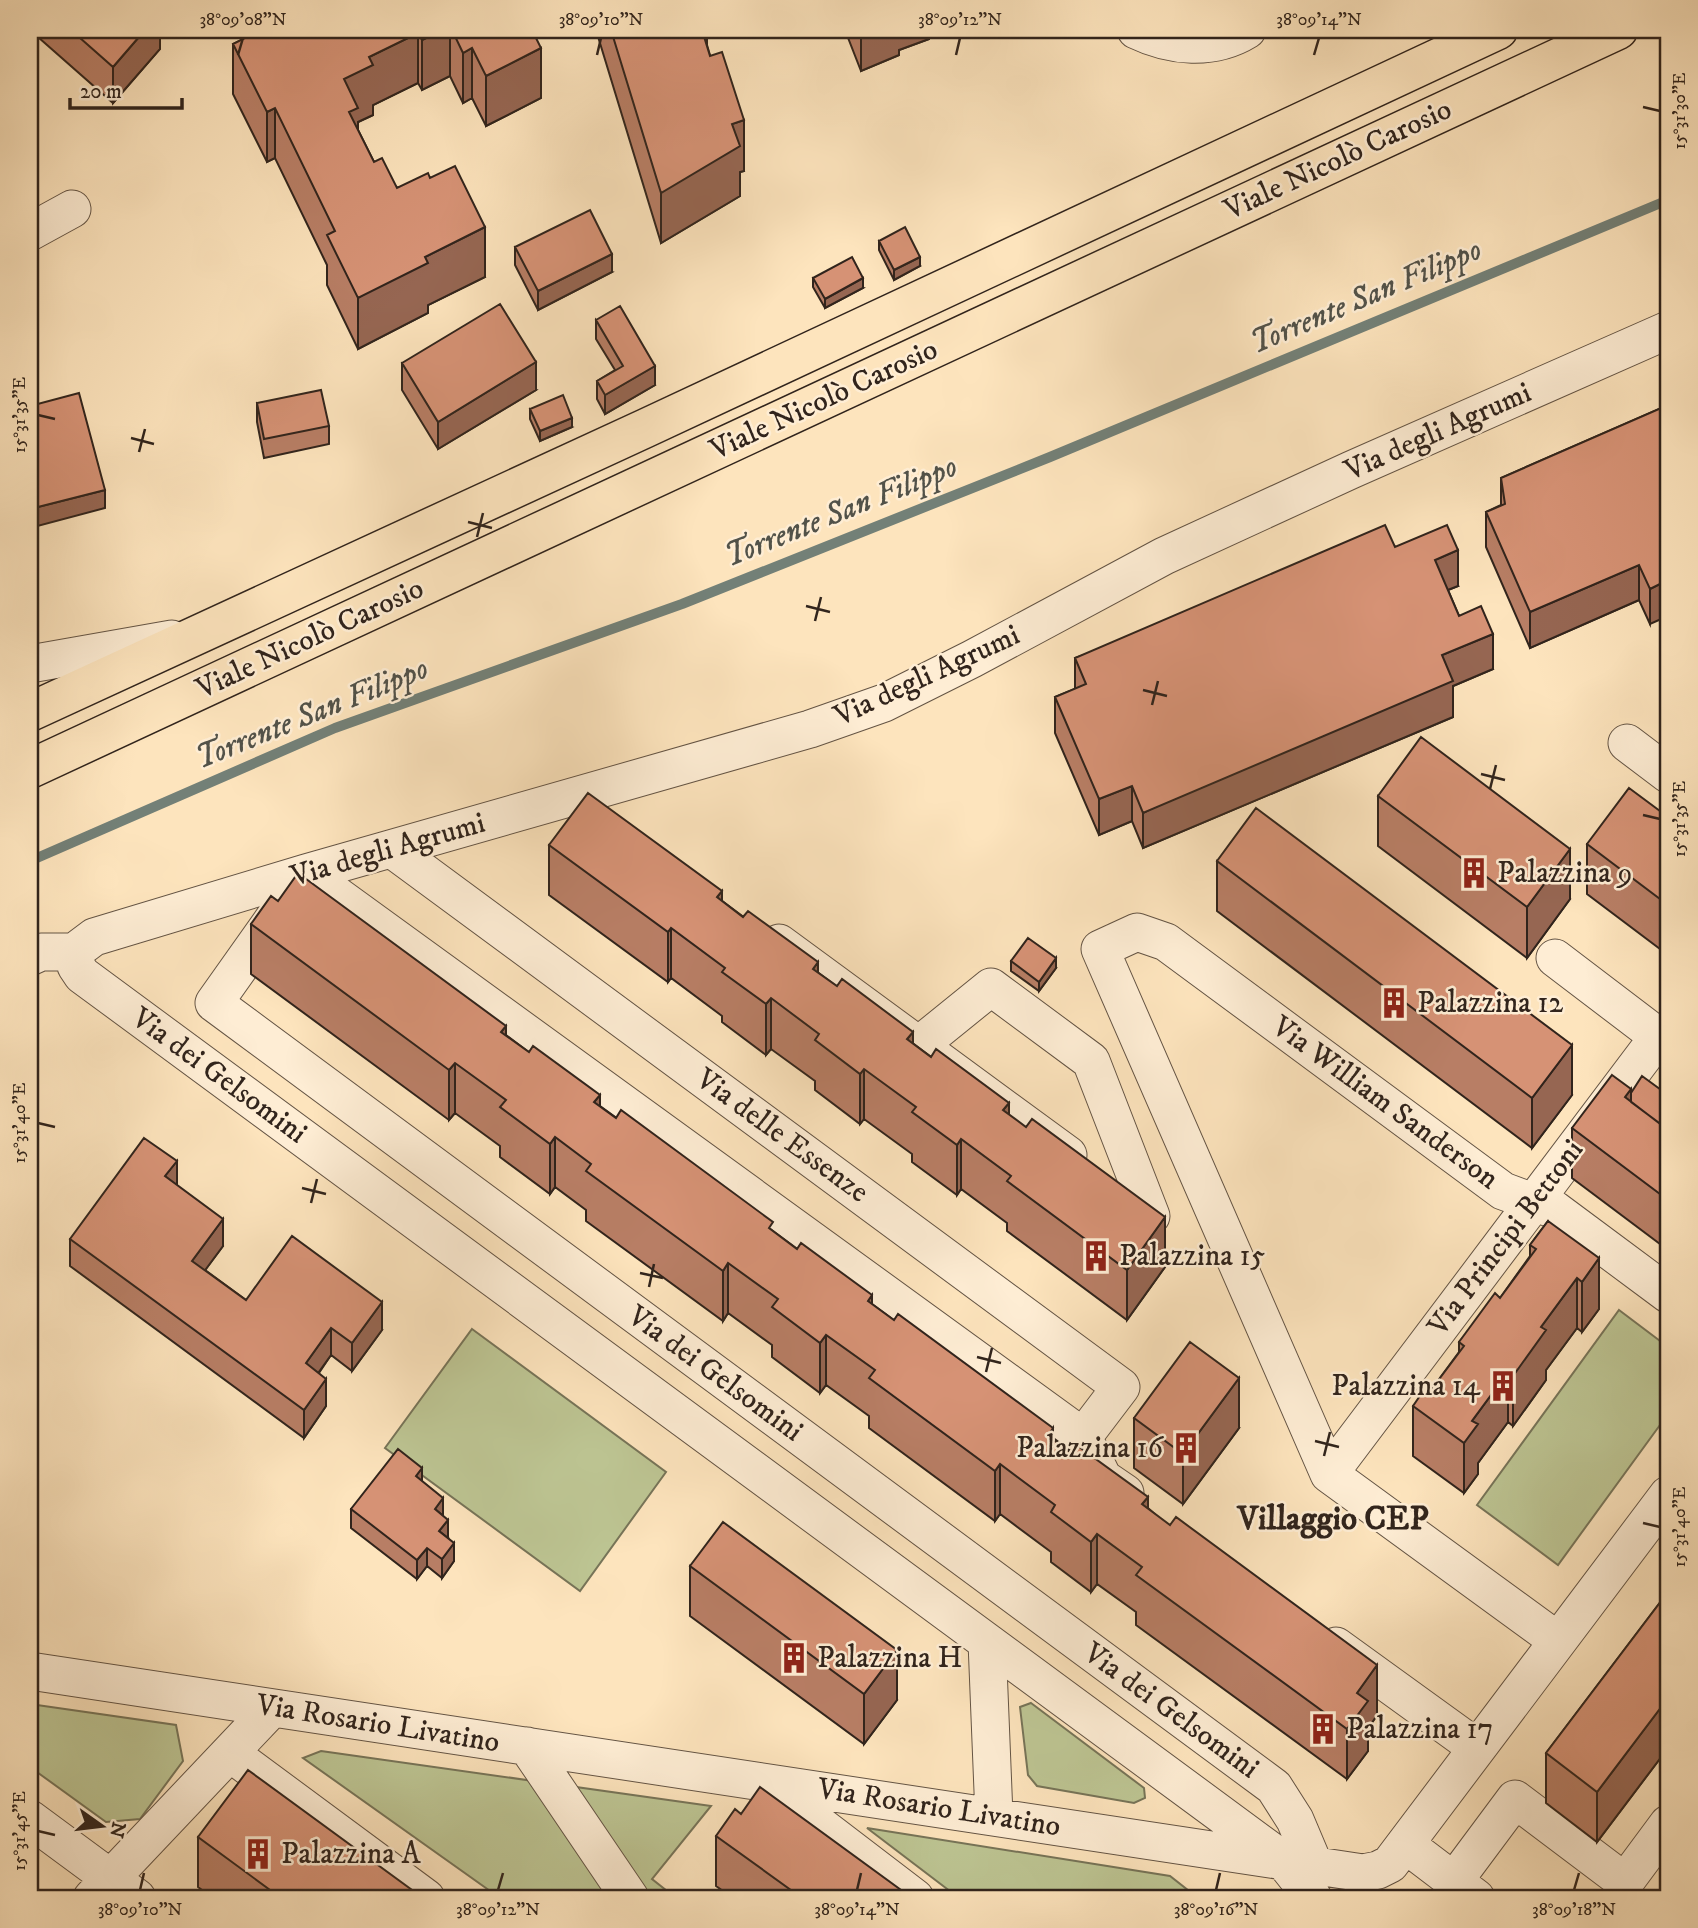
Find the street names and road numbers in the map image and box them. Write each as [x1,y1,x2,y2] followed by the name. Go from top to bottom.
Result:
[1217,91,1458,229] street label: Viale Nicolò Carosio
[703,331,944,469] street label: Viale Nicolò Carosio
[1338,374,1537,490] street label: Via degli Agrumi
[189,570,430,708] street label: Viale Nicolò Carosio
[827,617,1026,736] street label: Via degli Agrumi
[286,805,489,896] street label: Via degli Agrumi
[123,999,314,1152] street label: Via dei Gelsomini
[1264,1008,1506,1198] street label: Via William Sanderson
[688,1060,876,1211] street label: Via delle Essenze
[1420,1133,1592,1344] street label: Via Principi Bettoni
[619,1297,810,1450] street label: Via dei Gelsomini
[1075,1634,1266,1787] street label: Via dei Gelsomini
[253,1686,502,1761] street label: Via Rosario Livatino
[814,1770,1063,1845] street label: Via Rosario Livatino

